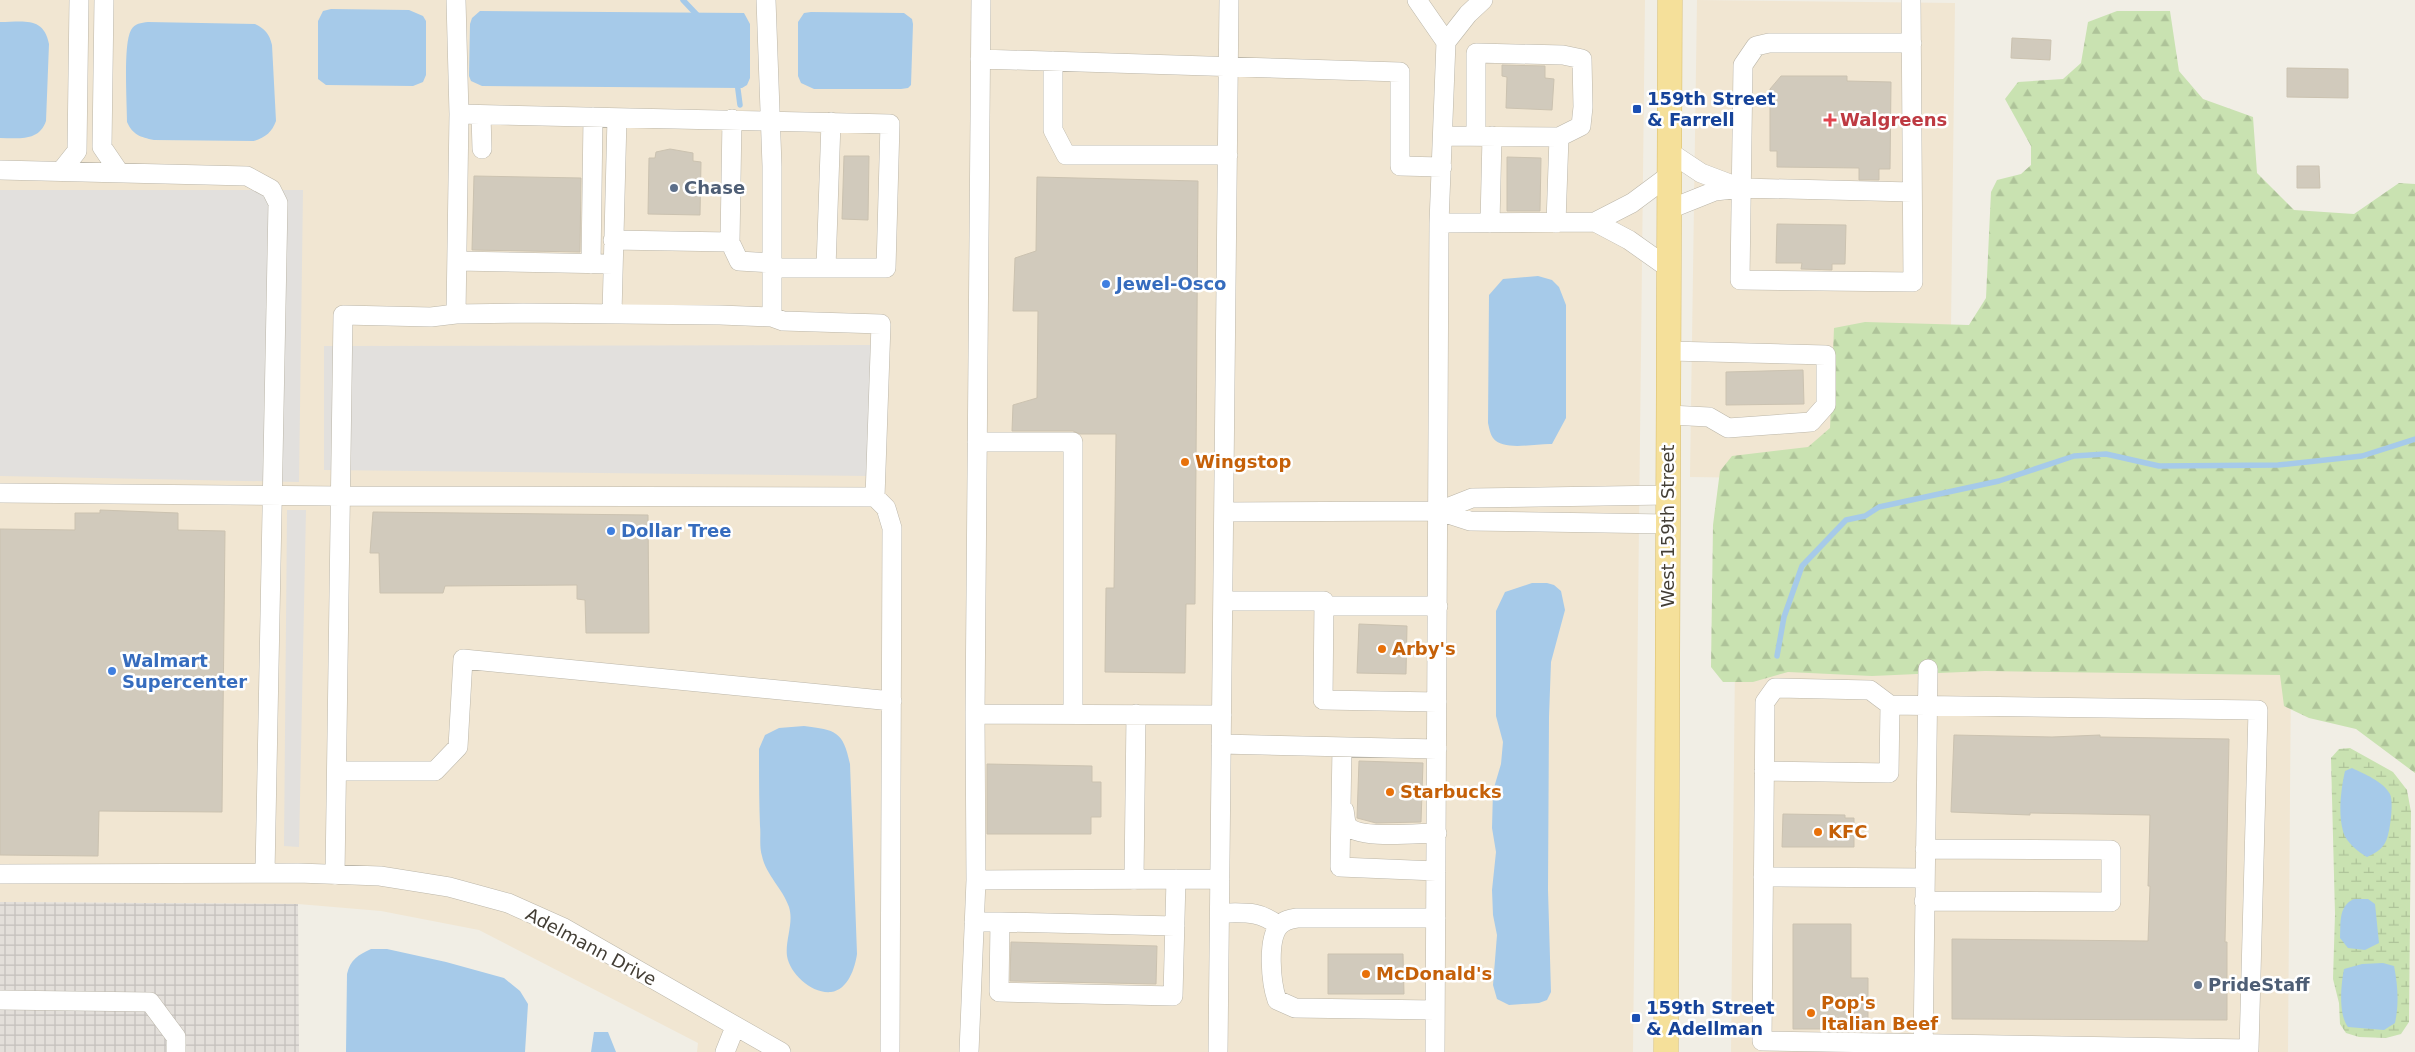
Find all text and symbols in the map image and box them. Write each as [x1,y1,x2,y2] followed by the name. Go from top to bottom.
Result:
[1647,88,1776,130] place label: 159th Street & Farrell
[1631,103,1643,115] marker: 159th Street & Farrell
[1840,109,1947,130] place label: Walgreens
[1824,114,1836,126] marker: Walgreens
[684,177,745,198] place label: Chase
[668,182,680,194] marker: Chase
[1114,273,1226,294] place label: Jewel-Osco
[1100,278,1112,290] marker: Jewel-Osco
[1657,444,1678,608] street label: West 159th Street
[1195,451,1291,472] place label: Wingstop
[1179,456,1191,468] marker: Wingstop
[621,520,732,541] place label: Dollar Tree
[605,525,617,537] marker: Dollar Tree
[1392,638,1456,659] place label: Arby's
[1376,643,1388,655] marker: Arby's
[122,650,247,692] place label: Walmart Supercenter
[106,665,118,677] marker: Walmart Supercenter
[1400,781,1502,802] place label: Starbucks
[1384,786,1396,798] marker: Starbucks
[1828,821,1867,842] place label: KFC
[1812,826,1824,838] marker: KFC
[522,903,660,990] street label: Adelmann Drive
[1376,963,1492,984] place label: McDonald's
[1360,968,1372,980] marker: McDonald's
[2208,974,2310,995] place label: PrideStaff
[2192,979,2204,991] marker: PrideStaff
[1821,992,1938,1034] place label: Pop's Italian Beef
[1646,997,1775,1039] place label: 159th Street & Adellman
[1805,1007,1817,1019] marker: Pop's Italian Beef
[1630,1012,1642,1024] marker: 159th Street & Adellman

